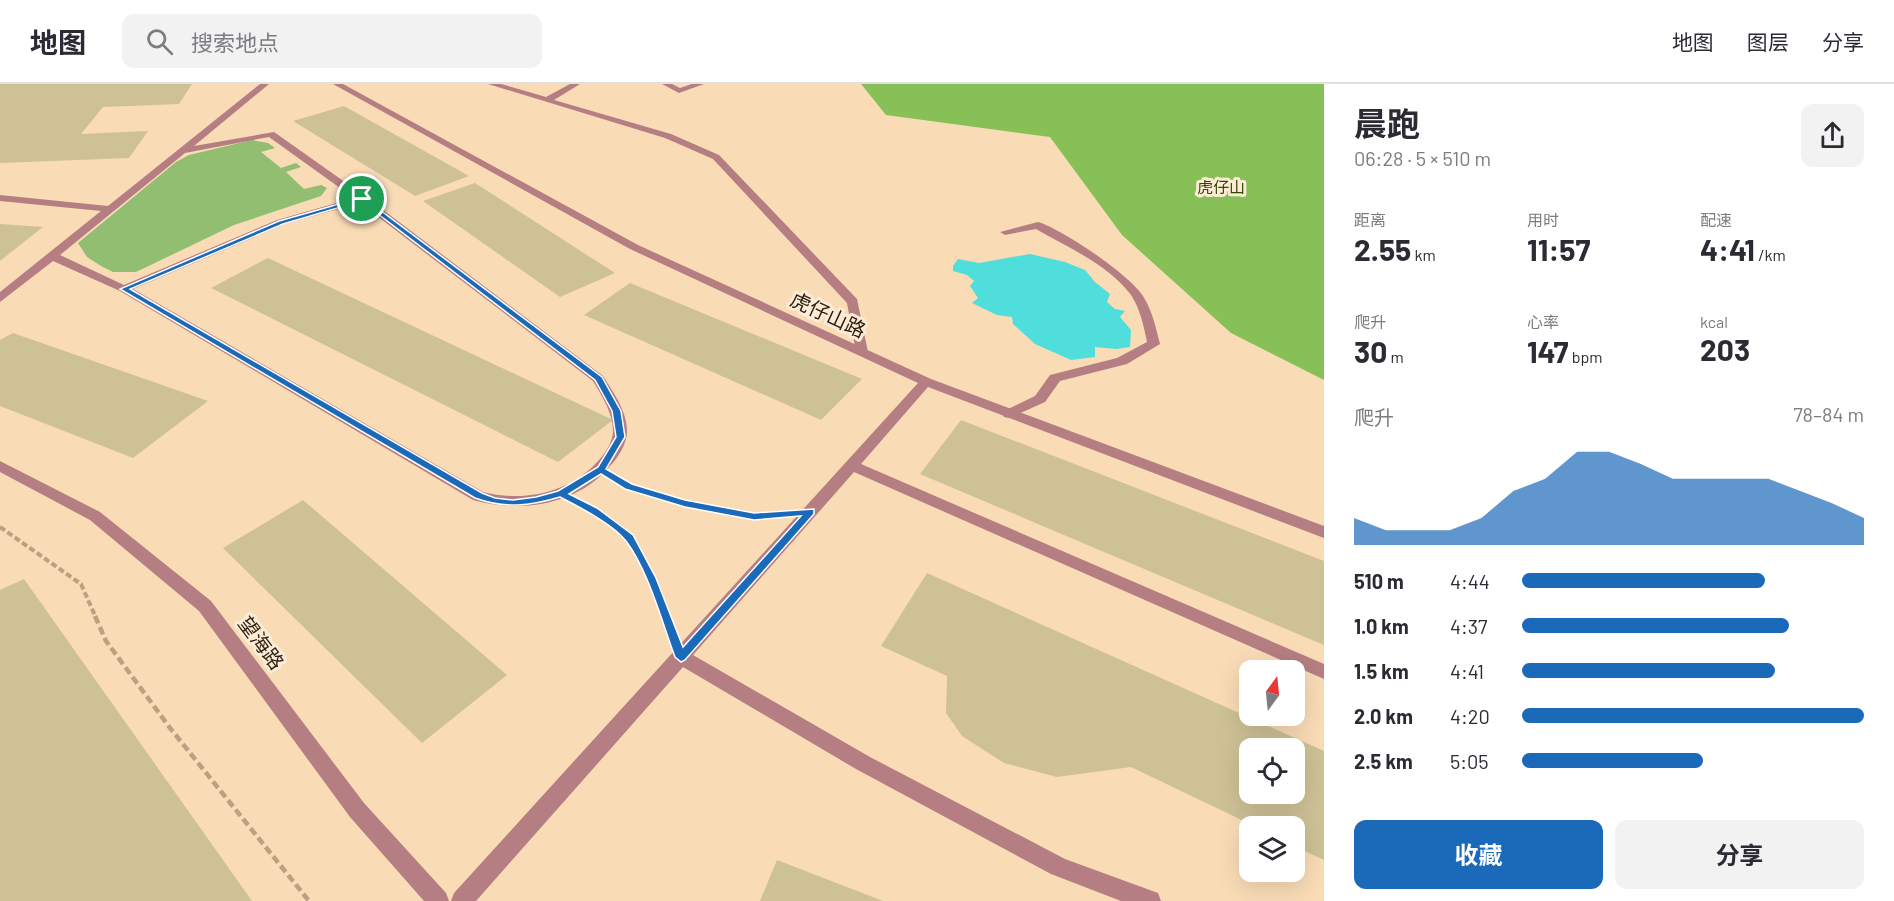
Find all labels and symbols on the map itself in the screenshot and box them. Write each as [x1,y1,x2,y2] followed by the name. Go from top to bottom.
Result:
[336,173,387,224] pin
[1197,177,1245,196] park label: 虎仔山
[787,286,870,342] street label: 虎仔山路
[234,611,289,674] street label: 望海路
[1239,660,1305,726] north arrow

